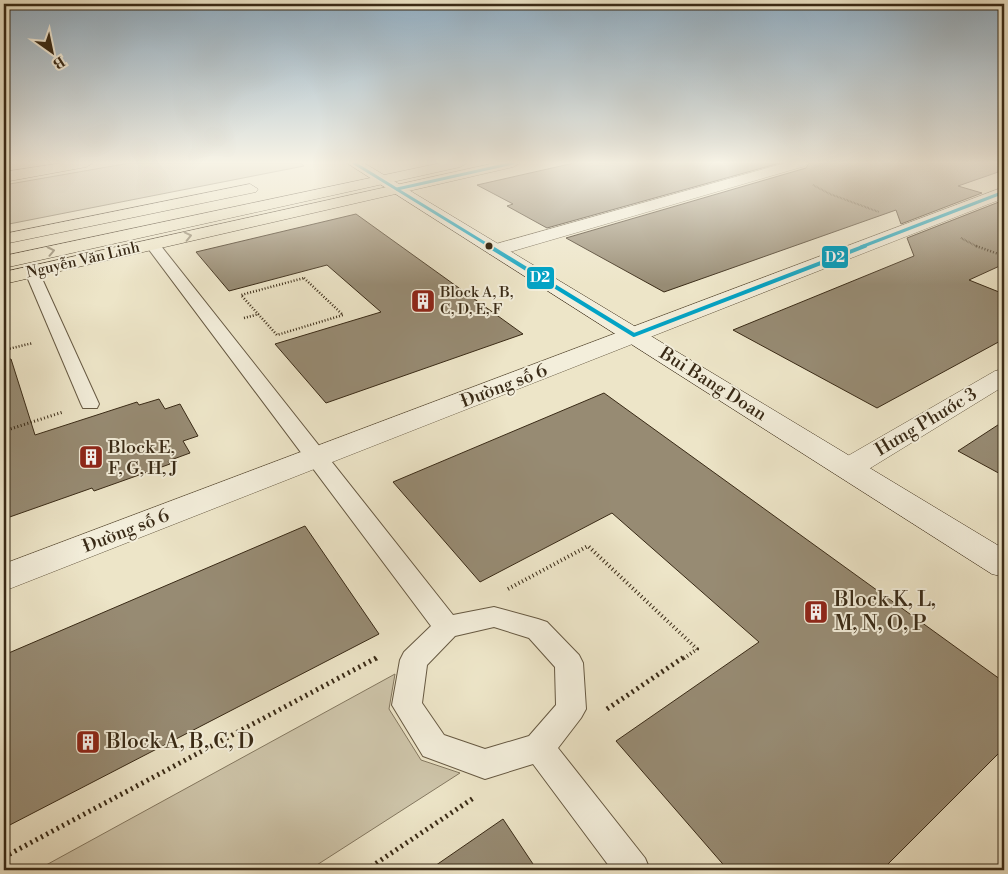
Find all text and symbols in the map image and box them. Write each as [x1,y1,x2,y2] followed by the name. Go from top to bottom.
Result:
[28,28,78,78] north arrow
[49,52,68,72] text: B
[183,231,192,242] one-way arrow
[24,238,142,282] street label: Nguyễn Văn Linh
[484,241,494,251] unlabelled marker
[821,245,849,269] line badge: D2
[47,246,56,257] one-way arrow
[825,249,845,267] text: D2
[526,266,555,290] line badge: D2
[530,269,550,287] text: D2
[439,283,514,319] place label: Block A, B, C, D, E, F
[410,288,436,314] building icon: Block A, B, C, D, E, F
[654,341,771,426] street label: Bui Bang Doan
[458,359,551,413] street label: Đường số 6
[871,383,981,461] street label: Hưng Phước 3
[107,436,178,480] place label: Block E, F, G, H, J
[78,444,104,470] building icon: Block E, F, G, H, J
[80,504,173,558] street label: Đường số 6
[833,587,936,637] place label: Block K, L, M, N, O, P
[803,599,829,625] building icon: Block K, L, M, N, O, P
[75,729,101,755] building icon: Block A, B, C, D
[105,729,254,755] place label: Block A, B, C, D

